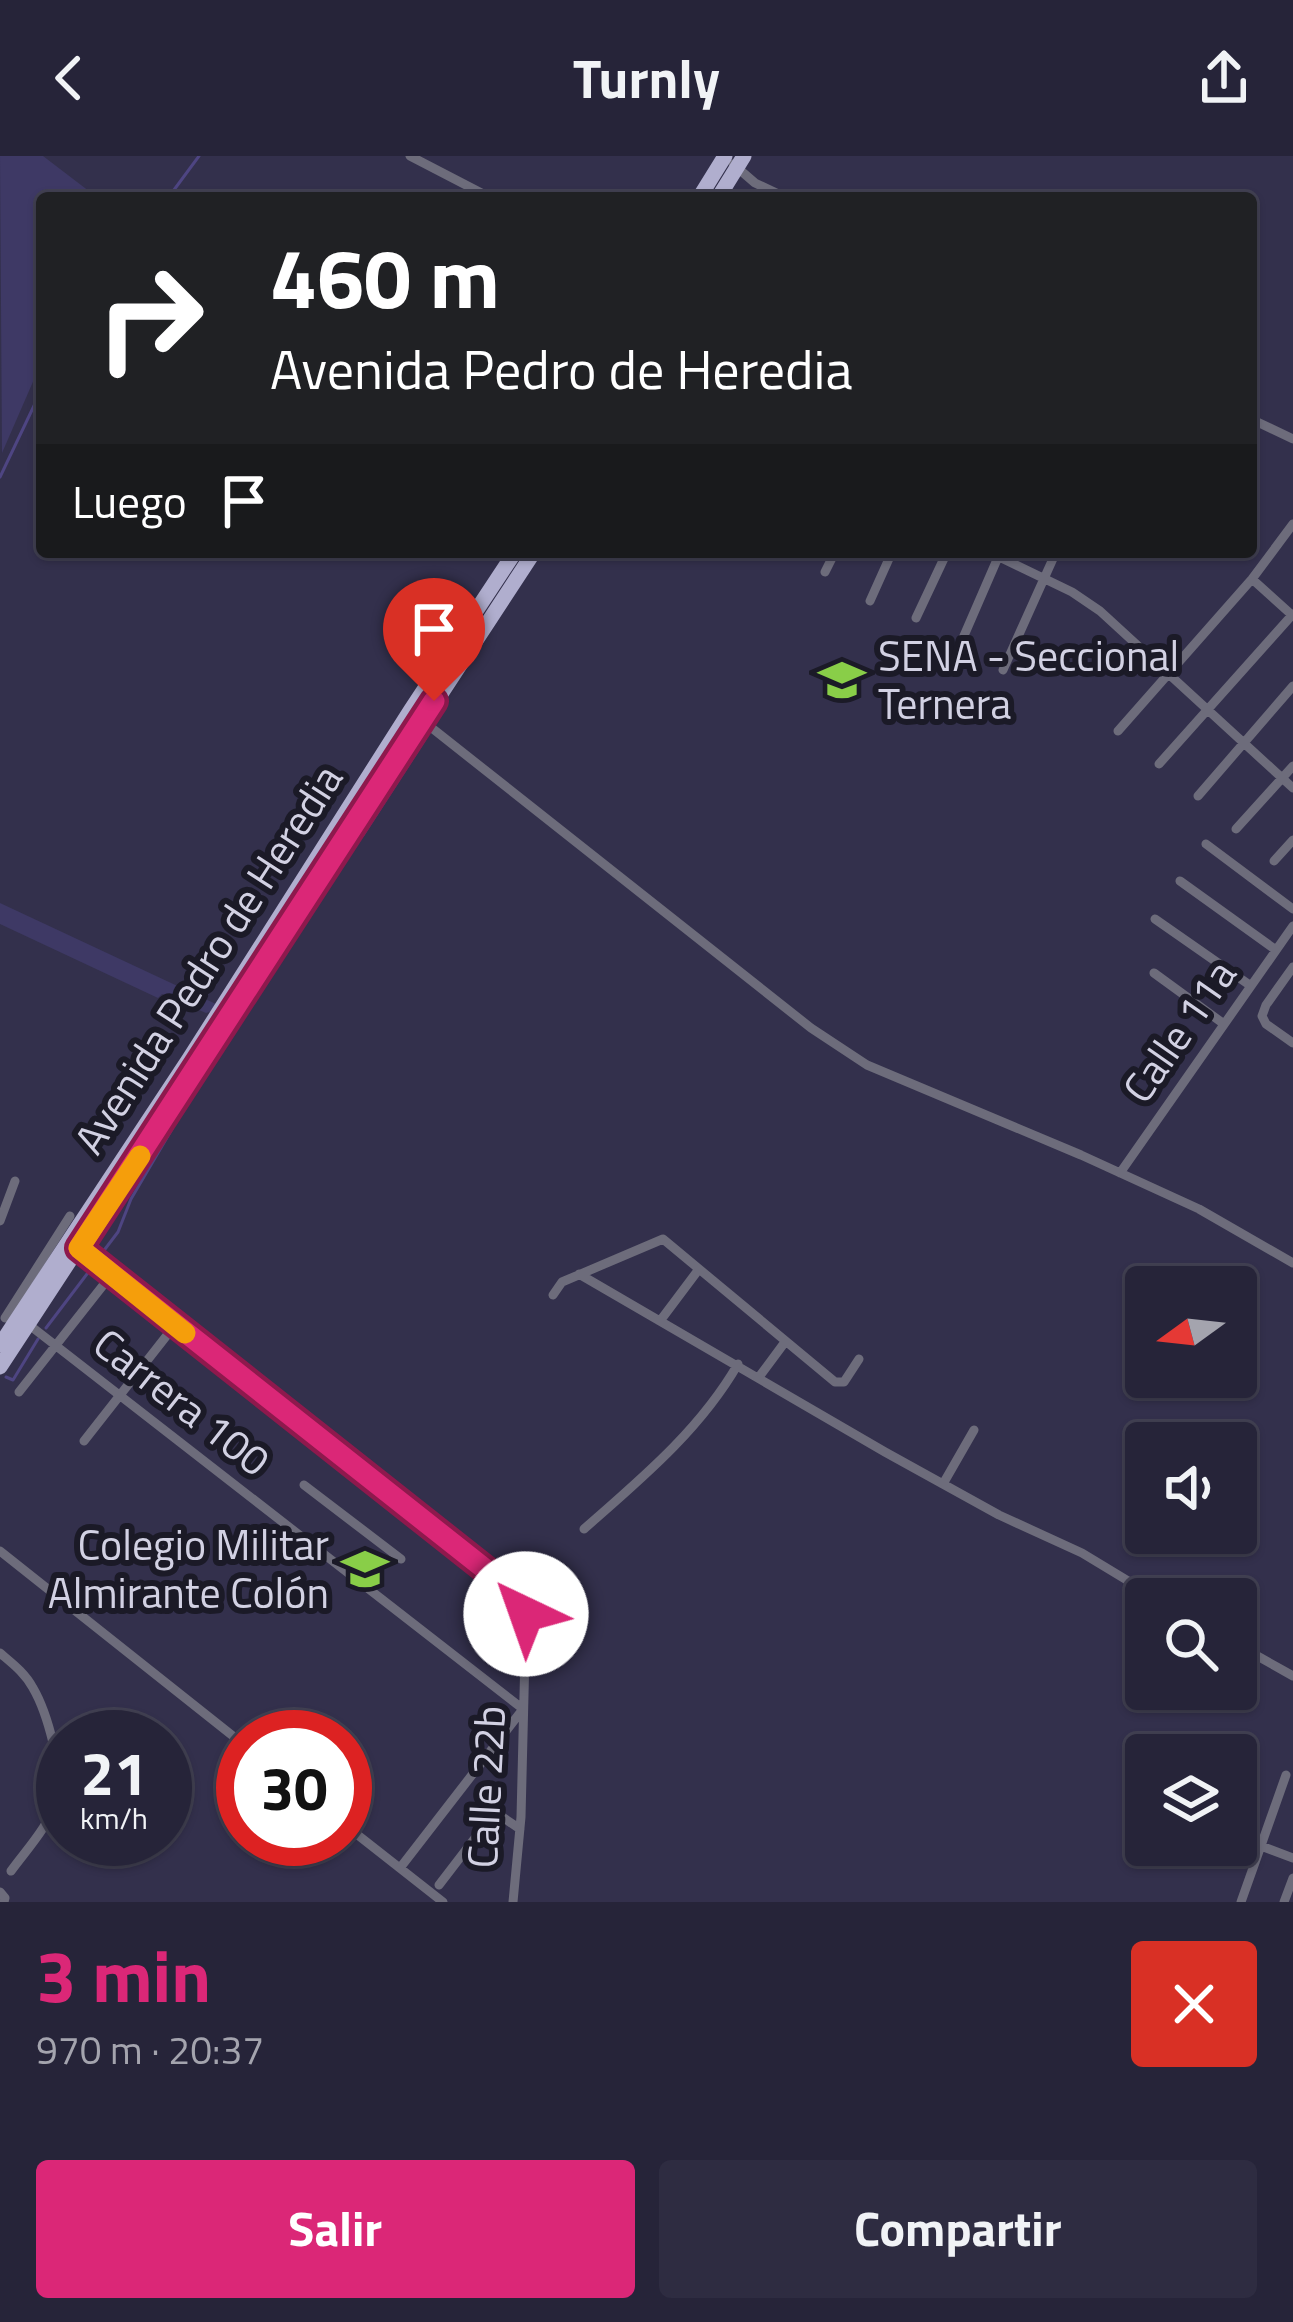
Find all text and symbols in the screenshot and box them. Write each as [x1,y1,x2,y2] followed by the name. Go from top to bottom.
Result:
[573,37,720,119] text: Turnly
[36,45,102,111] icon: back
[1191,45,1257,111] icon: share
[270,213,500,341] text: 460 m
[72,240,228,396] icon: right
[270,328,853,410] text: Avenida Pedro de Heredia
[72,467,187,535] text: Luego
[211,468,277,534] icon: arrive
[383,578,485,701] pin
[401,596,467,662] icon: arrive
[878,623,1179,735] place label: SENA - Seccional Ternera
[817,655,867,705] school or university icon: SENA - Seccional Ternera
[57,751,357,1166] street label: Avenida Pedro de Heredia
[1106,946,1251,1115] street label: Calle 11a
[1125,1266,1257,1398] north arrow
[1125,1266,1257,1866] map controls
[81,1312,285,1491] street label: Carrera 100
[1125,1422,1257,1554] button: sound
[48,1512,329,1624] place label: Colegio Militar Almirante Colón
[340,1544,390,1594] school or university icon: Colegio Militar Almirante Colón
[463,1551,589,1677] position arrow
[1125,1578,1257,1710] button: search
[449,1704,521,1870] street label: Calle 22b
[216,1710,372,1866] speed limit sign: 30
[80,1727,148,1818] text: 21
[1125,1734,1257,1866] button: layers
[80,1795,148,1841] text: km/h
[36,1920,211,2030] text: 3 min
[1131,1941,1257,2067] button: close
[36,2020,264,2079] text: 970 m · 20:37
[36,2160,635,2298] button: Salir
[659,2160,1257,2298] button: Compartir

